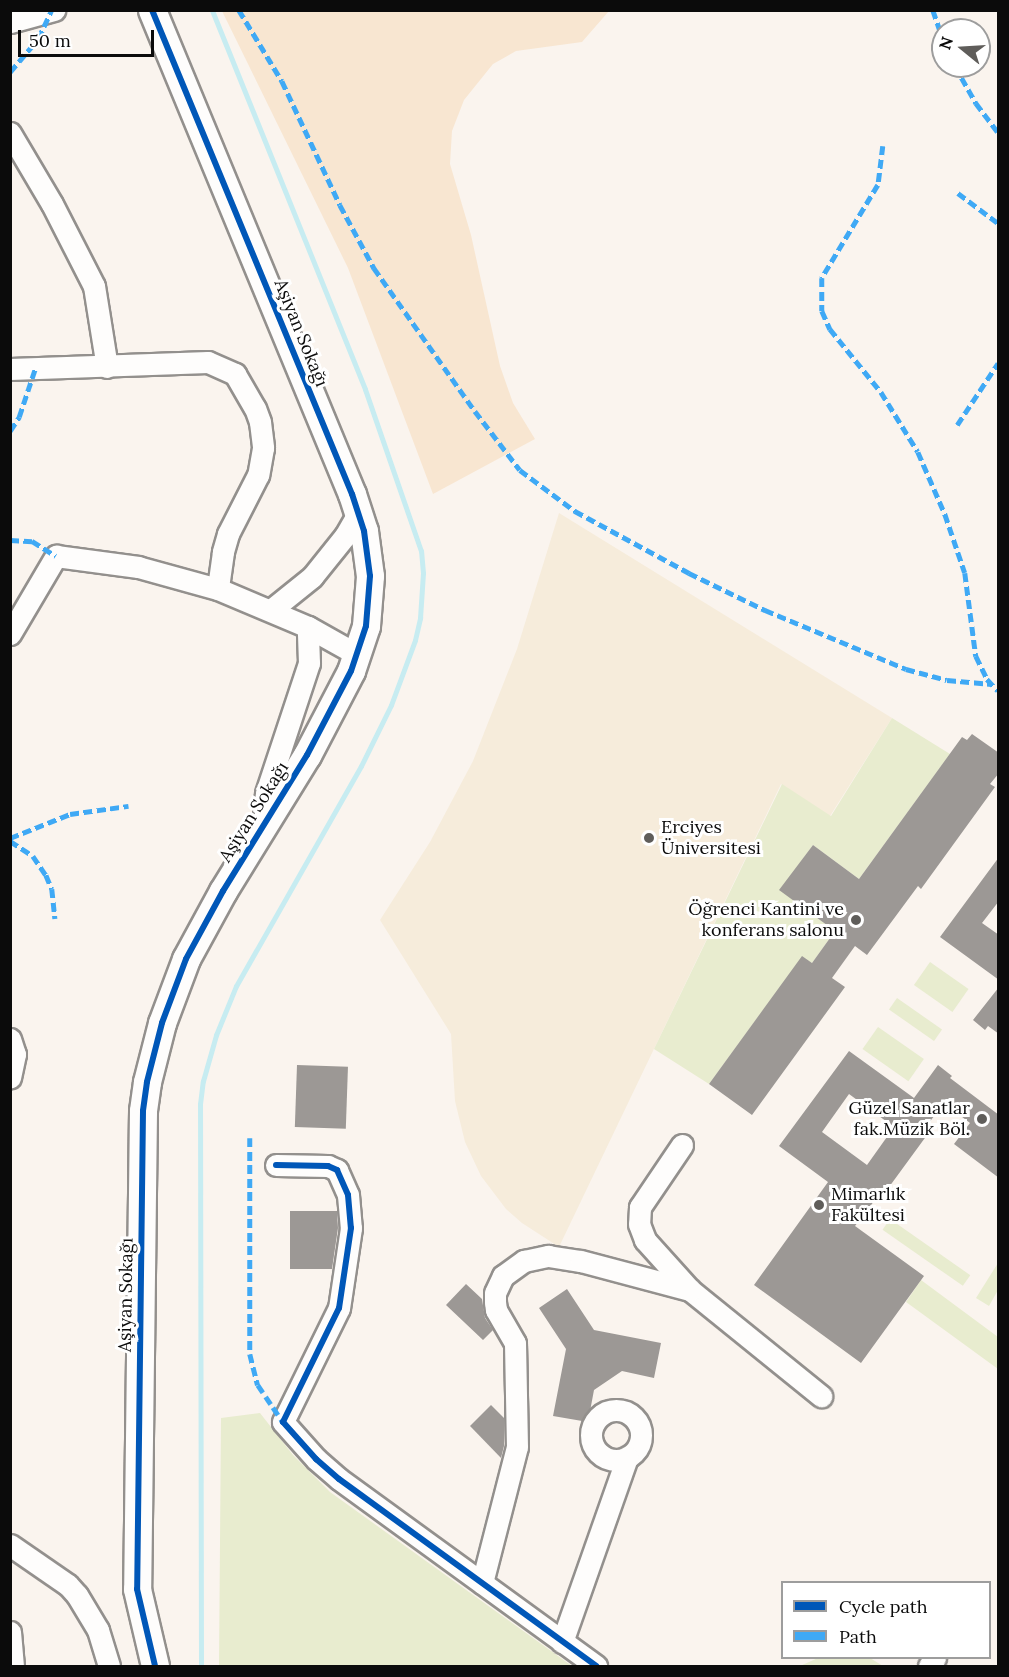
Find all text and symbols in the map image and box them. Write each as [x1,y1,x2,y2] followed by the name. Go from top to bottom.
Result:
[21,18,158,56] scale bar
[931,18,991,78] north arrow
[29,29,71,52] text: 50 m
[934,34,957,52] text: N
[270,276,332,390] street label: Aşiyan Sokağı
[215,758,293,866] street label: Aşiyan Sokağı
[661,817,761,860] place label: Erciyes Üniversitesi
[642,831,656,845] marker: Erciyes Üniversitesi
[688,899,844,942] place label: Öğrenci Kantini ve konferans salonu
[849,913,863,927] marker: Öğrenci Kantini ve konferans salonu
[849,1098,970,1140] place label: Güzel Sanatlar fak.Müzik Böl.
[975,1112,989,1126] marker: Güzel Sanatlar fak.Müzik Böl.
[831,1184,905,1226] place label: Mimarlık Fakültesi
[812,1198,826,1212] marker: Mimarlık Fakültesi
[114,1238,138,1352] street label: Aşiyan Sokağı
[781,1581,991,1659] legend
[839,1595,928,1618] text: Cycle path
[839,1625,877,1648] text: Path

